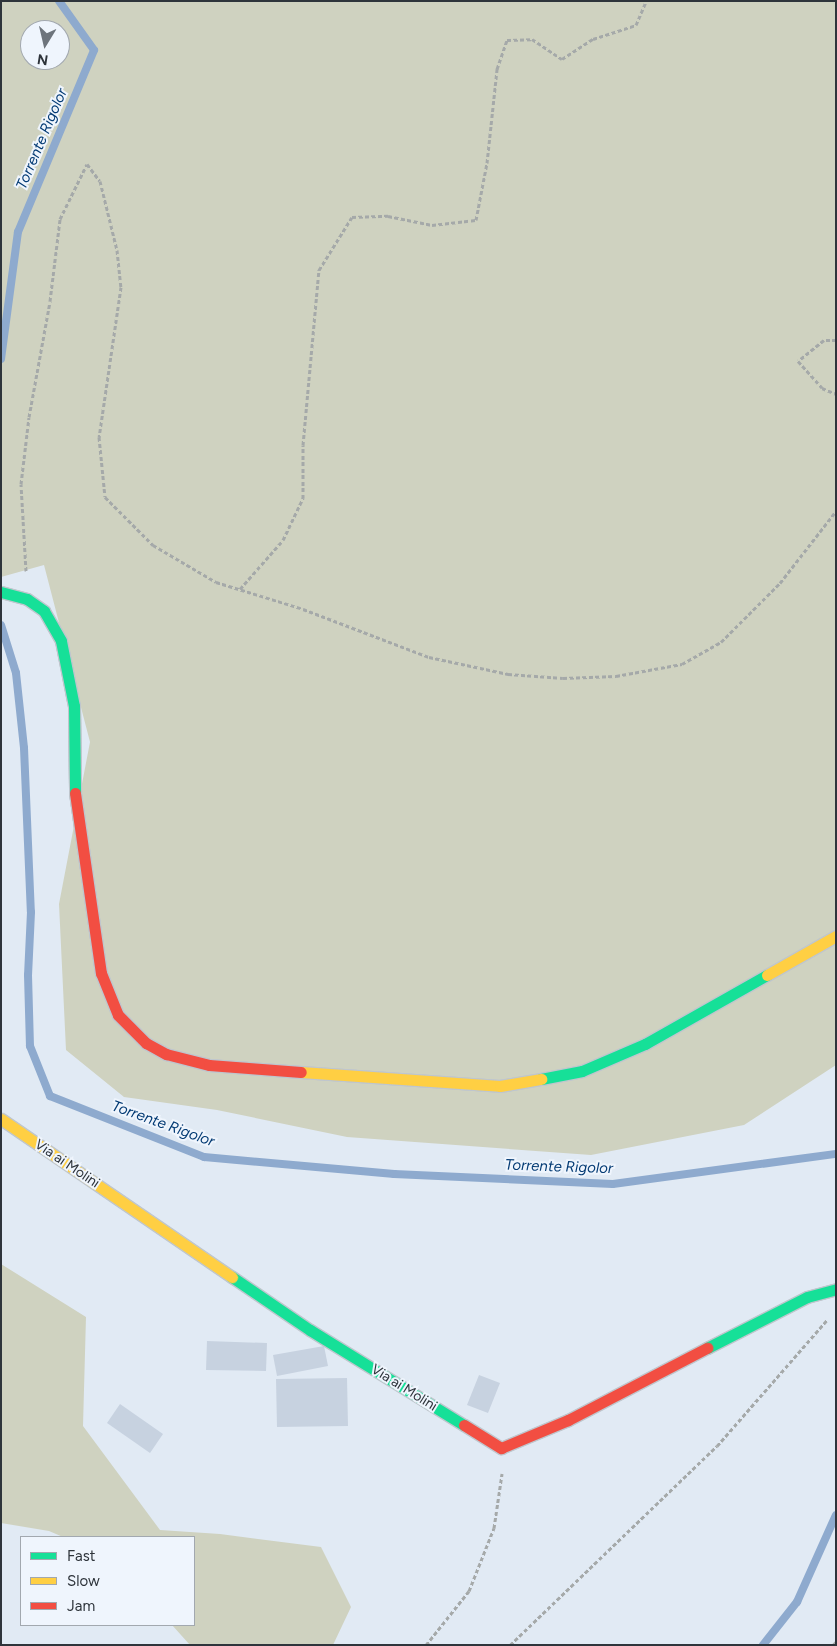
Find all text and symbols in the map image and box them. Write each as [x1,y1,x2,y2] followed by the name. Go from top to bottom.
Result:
[20,20,70,70] north arrow
[36,50,49,69] text: N
[13,86,71,192] water label: Torrente Rigolor
[109,1097,217,1151] water label: Torrente Rigolor
[31,1136,103,1192] street label: Via ai Molini
[505,1156,613,1178] water label: Torrente Rigolor
[368,1361,440,1415] street label: Via ai Molini
[20,1536,195,1626] legend
[67,1547,95,1565] text: Fast
[67,1572,100,1590] text: Slow
[67,1597,95,1615] text: Jam

